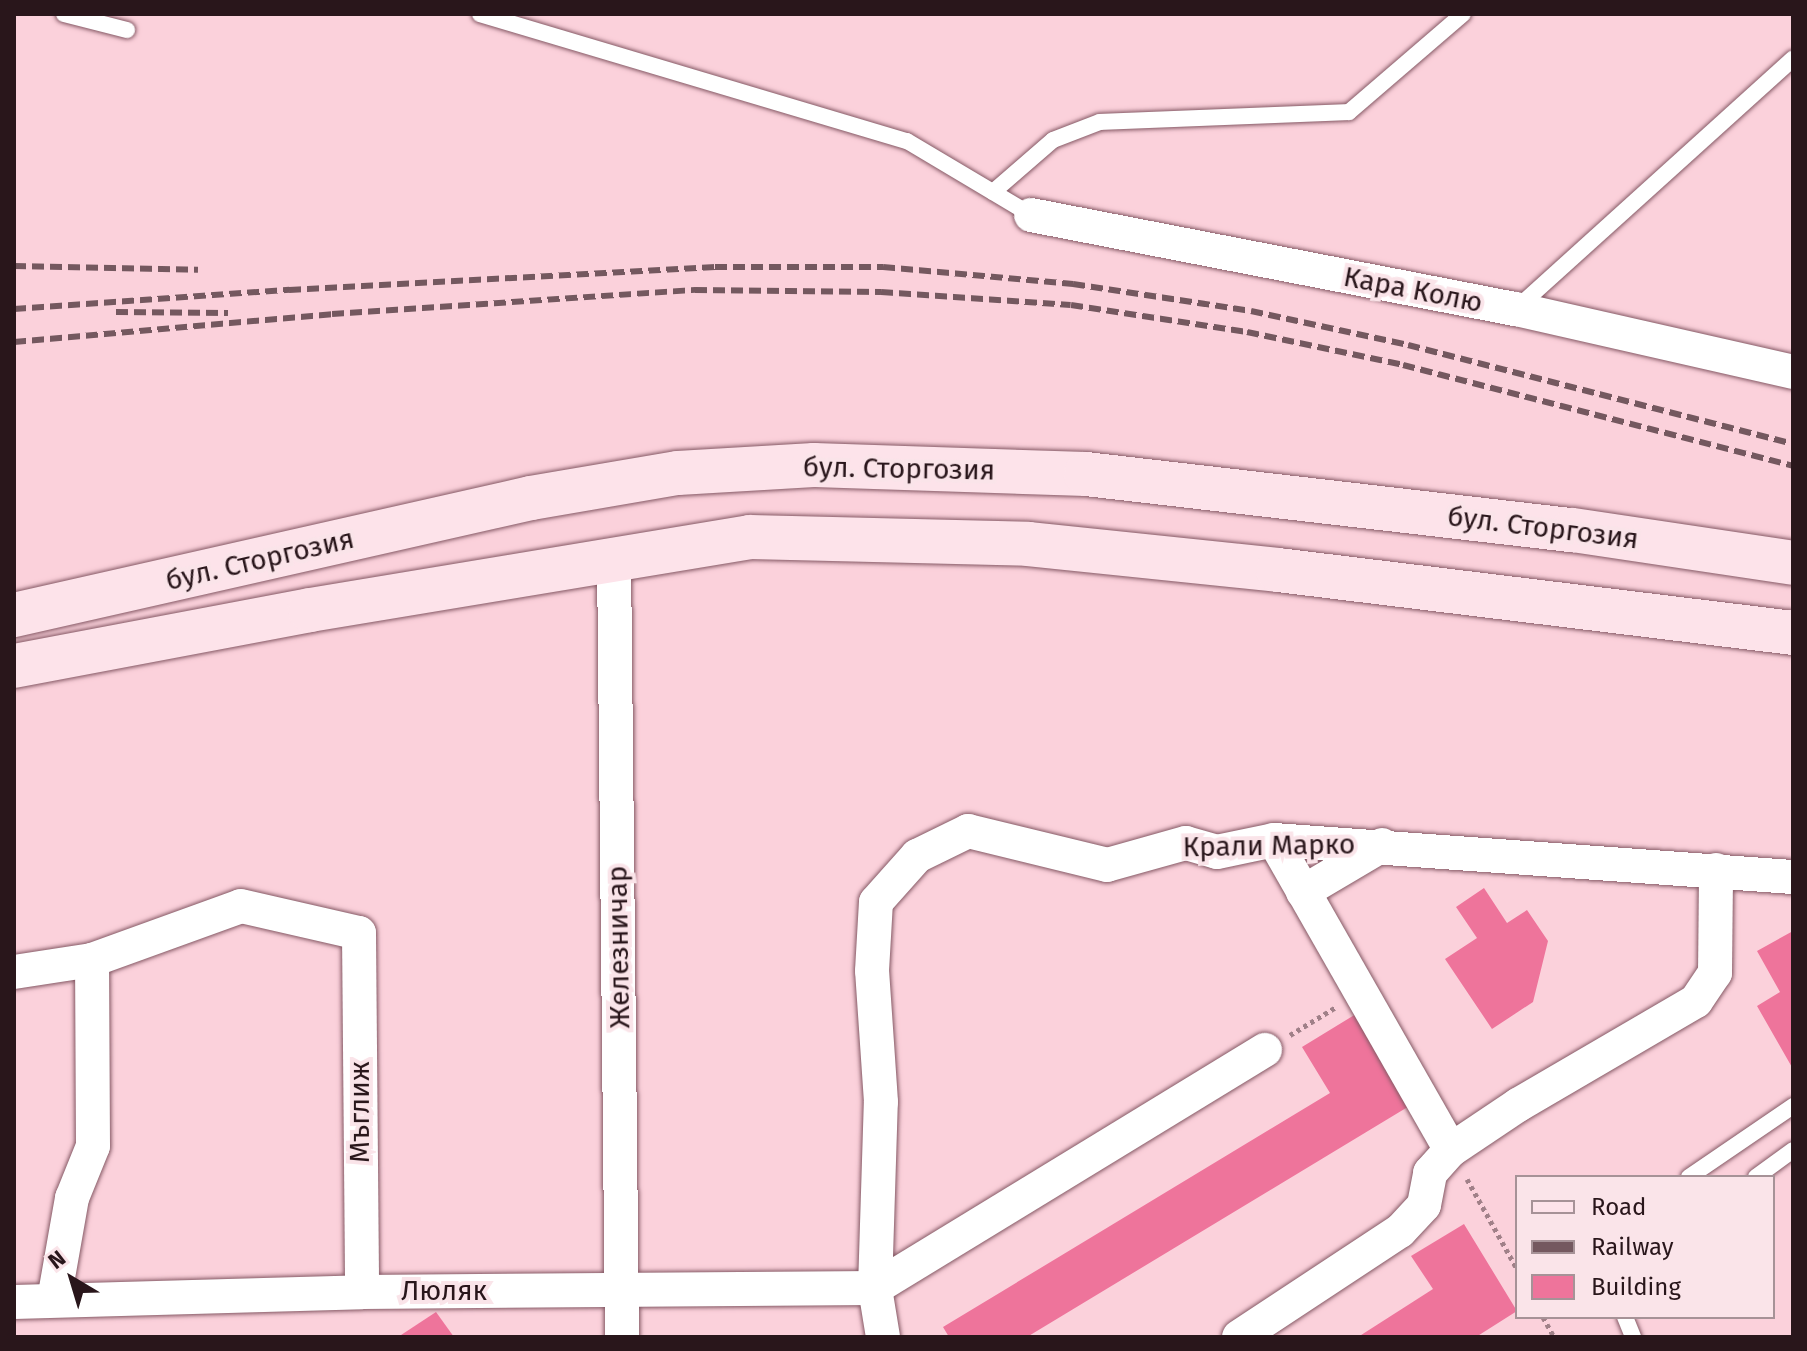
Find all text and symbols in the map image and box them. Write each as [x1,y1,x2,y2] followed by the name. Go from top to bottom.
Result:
[1341,260,1485,320] street label: Кара Колю
[803,451,995,487] street label: бул. Сторгозия
[1446,500,1640,556] street label: бул. Сторгозия
[163,522,357,598] street label: бул. Сторгозия
[1182,828,1356,864] street label: Крали Марко
[601,865,637,1029] street label: Железничар
[343,1061,377,1163] street label: Мъглиж
[1515,1175,1775,1319] legend
[1591,1193,1646,1221] text: Road
[1591,1233,1674,1261] text: Railway
[32,1239,112,1319] north arrow
[43,1245,71,1275] text: N
[1591,1273,1681,1301] text: Building
[401,1274,487,1308] street label: Люляк

